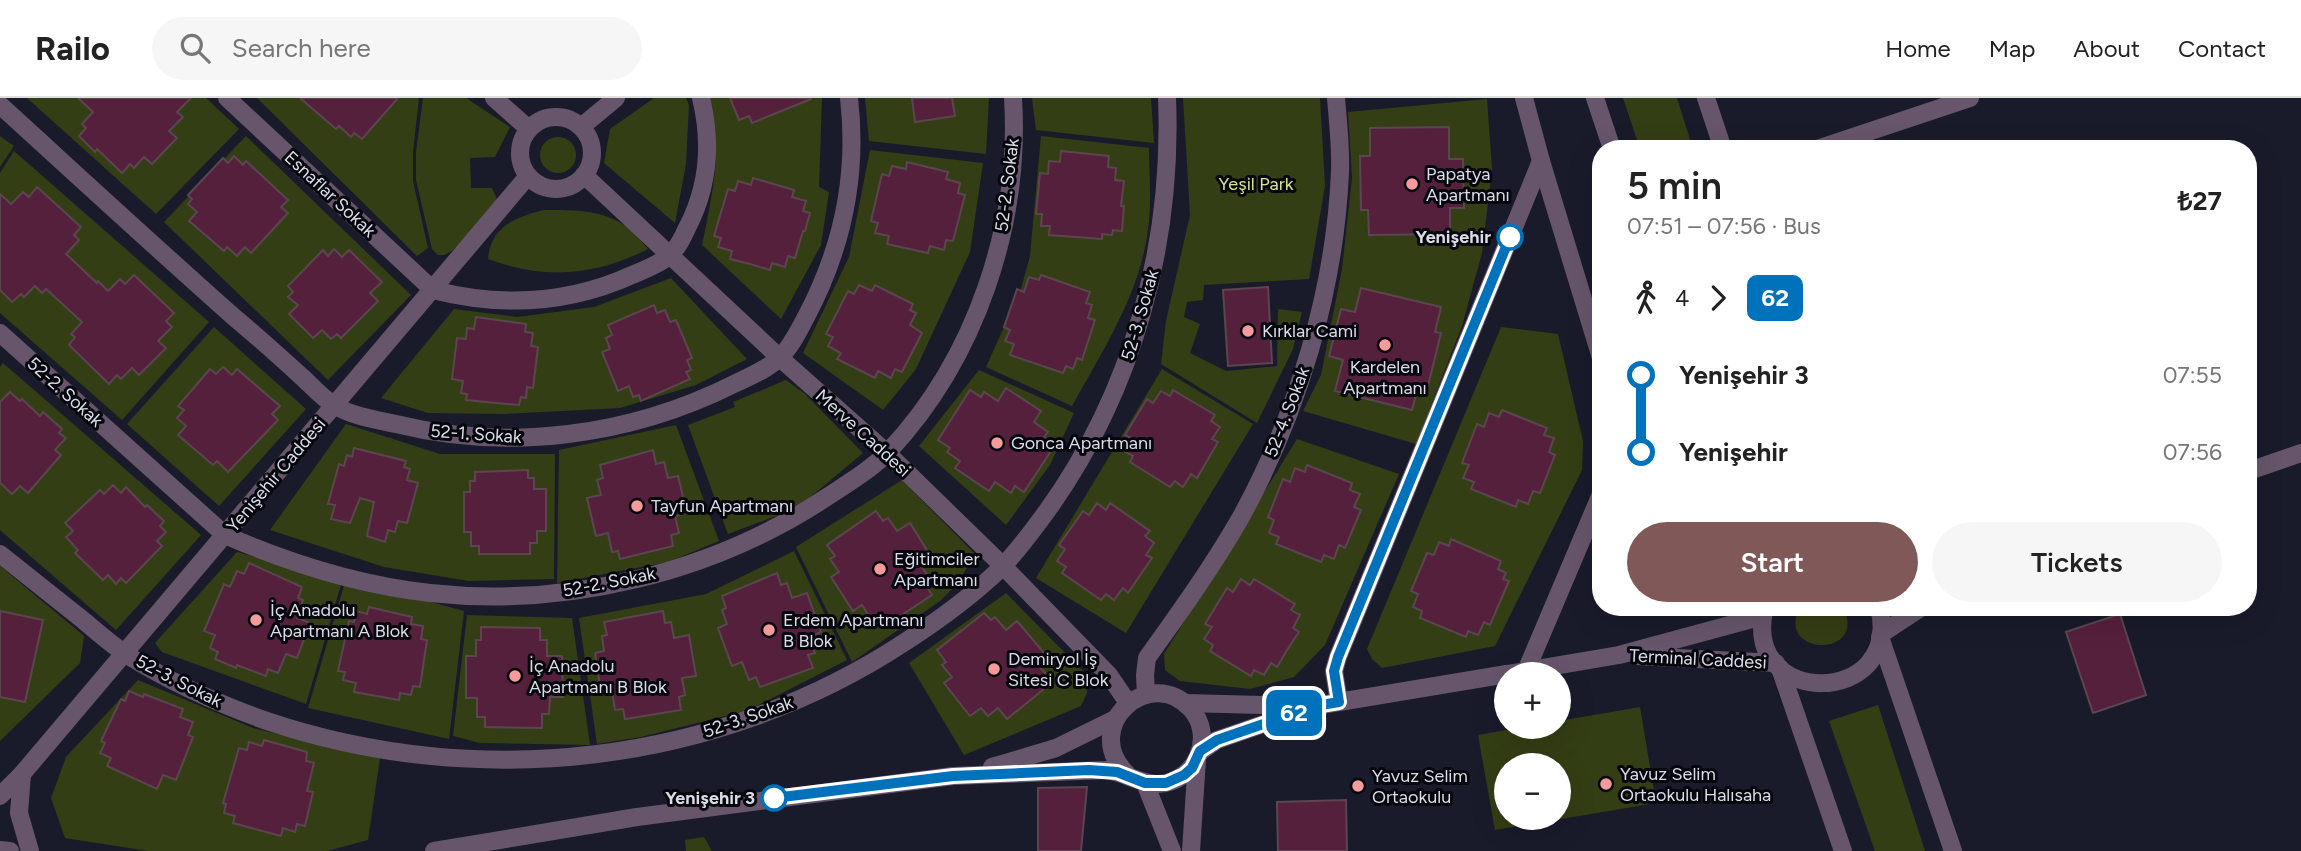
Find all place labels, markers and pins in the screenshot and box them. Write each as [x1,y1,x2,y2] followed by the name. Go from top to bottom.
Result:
[1426,163,1510,206] place label: Papatya Apartmanı
[1404,176,1420,192] marker: Papatya Apartmanı
[1497,224,1523,250] marker: Yenişehir
[1416,226,1491,248] place label: Yenişehir
[1262,320,1357,342] place label: Kırklar Cami
[1240,323,1256,339] marker: Kırklar Cami
[1377,337,1393,353] marker: Kardelen Apartmanı
[1343,356,1427,399] place label: Kardelen Apartmanı
[1011,432,1152,454] place label: Gonca Apartmanı
[989,435,1005,451] marker: Gonca Apartmanı
[651,495,793,517] place label: Tayfun Apartmanı
[629,498,645,514] marker: Tayfun Apartmanı
[894,548,979,591] place label: Eğitimciler Apartmanı
[872,561,888,577] marker: Eğitimciler Apartmanı
[270,599,409,642] place label: İç Anadolu Apartmanı A Blok
[783,609,924,652] place label: Erdem Apartmanı B Blok
[248,612,264,628] marker: İç Anadolu Apartmanı A Blok
[761,622,777,638] marker: Erdem Apartmanı B Blok
[1008,648,1109,691] place label: Demiryol İş Sitesi C Blok
[529,655,667,698] place label: İç Anadolu Apartmanı B Blok
[986,661,1002,677] marker: Demiryol İş Sitesi C Blok
[507,668,523,684] marker: İç Anadolu Apartmanı B Blok
[1620,763,1771,806] place label: Yavuz Selim Ortaokulu Halısaha
[1372,765,1468,808] place label: Yavuz Selim Ortaokulu
[1598,776,1614,792] marker: Yavuz Selim Ortaokulu Halısaha
[1350,778,1366,794] marker: Yavuz Selim Ortaokulu
[761,785,787,811] marker: Yenişehir 3
[665,787,755,809] place label: Yenişehir 3

